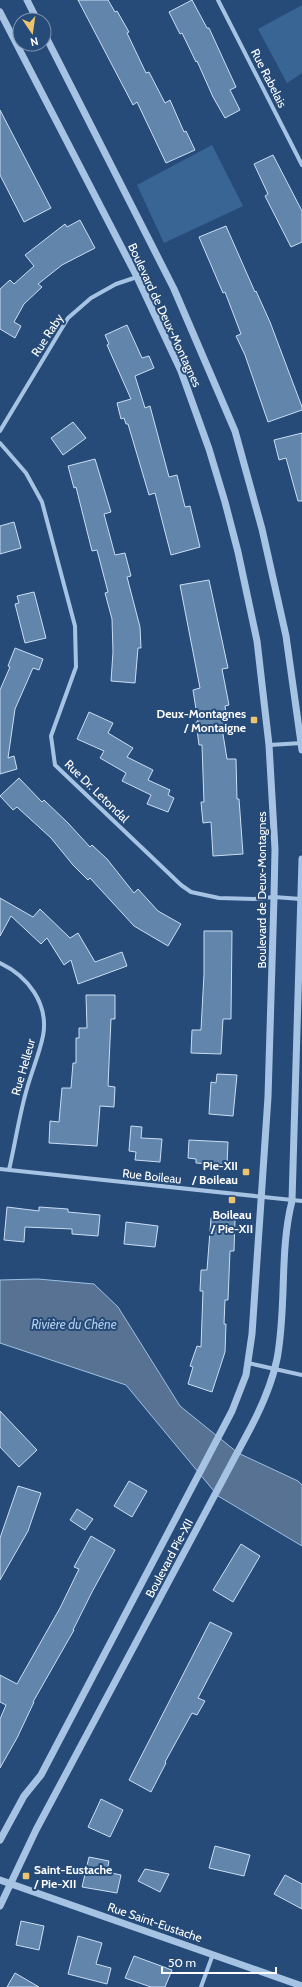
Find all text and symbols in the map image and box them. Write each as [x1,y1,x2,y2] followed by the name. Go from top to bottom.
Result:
[12,12,52,52] north arrow
[29,34,40,49] text: N
[248,46,290,110] street label: Rue Rabelais
[125,241,205,389] street label: Boulevard de Deux-Montagnes
[28,311,66,359] street label: Rue Raby
[157,706,246,735] place label: Deux-Montagnes / Montaigne
[249,715,259,725] marker: Deux-Montagnes / Montaigne
[62,756,133,826] street label: Rue Dr. Letondal
[254,811,269,969] street label: Boulevard de Deux-Montagnes
[8,1037,38,1097] street label: Rue Helleur
[191,1158,238,1187] place label: Pie-XII / Boileau
[122,1165,182,1187] street label: Rue Boileau
[241,1167,251,1177] marker: Pie-XII / Boileau
[227,1195,237,1205] marker: Boileau / Pie-XII
[210,1207,253,1236] place label: Boileau / Pie-XII
[31,1316,117,1332] water label: Rivière du Chêne
[142,1516,196,1600] street label: Boulevard Pie-XII
[33,1862,112,1891] place label: Saint-Eustache / Pie-XII
[21,1871,31,1881] marker: Saint-Eustache / Pie-XII
[106,1899,204,1945] street label: Rue Saint-Eustache
[162,1949,276,1975] scale bar
[168,1955,196,1970] text: 50 m

